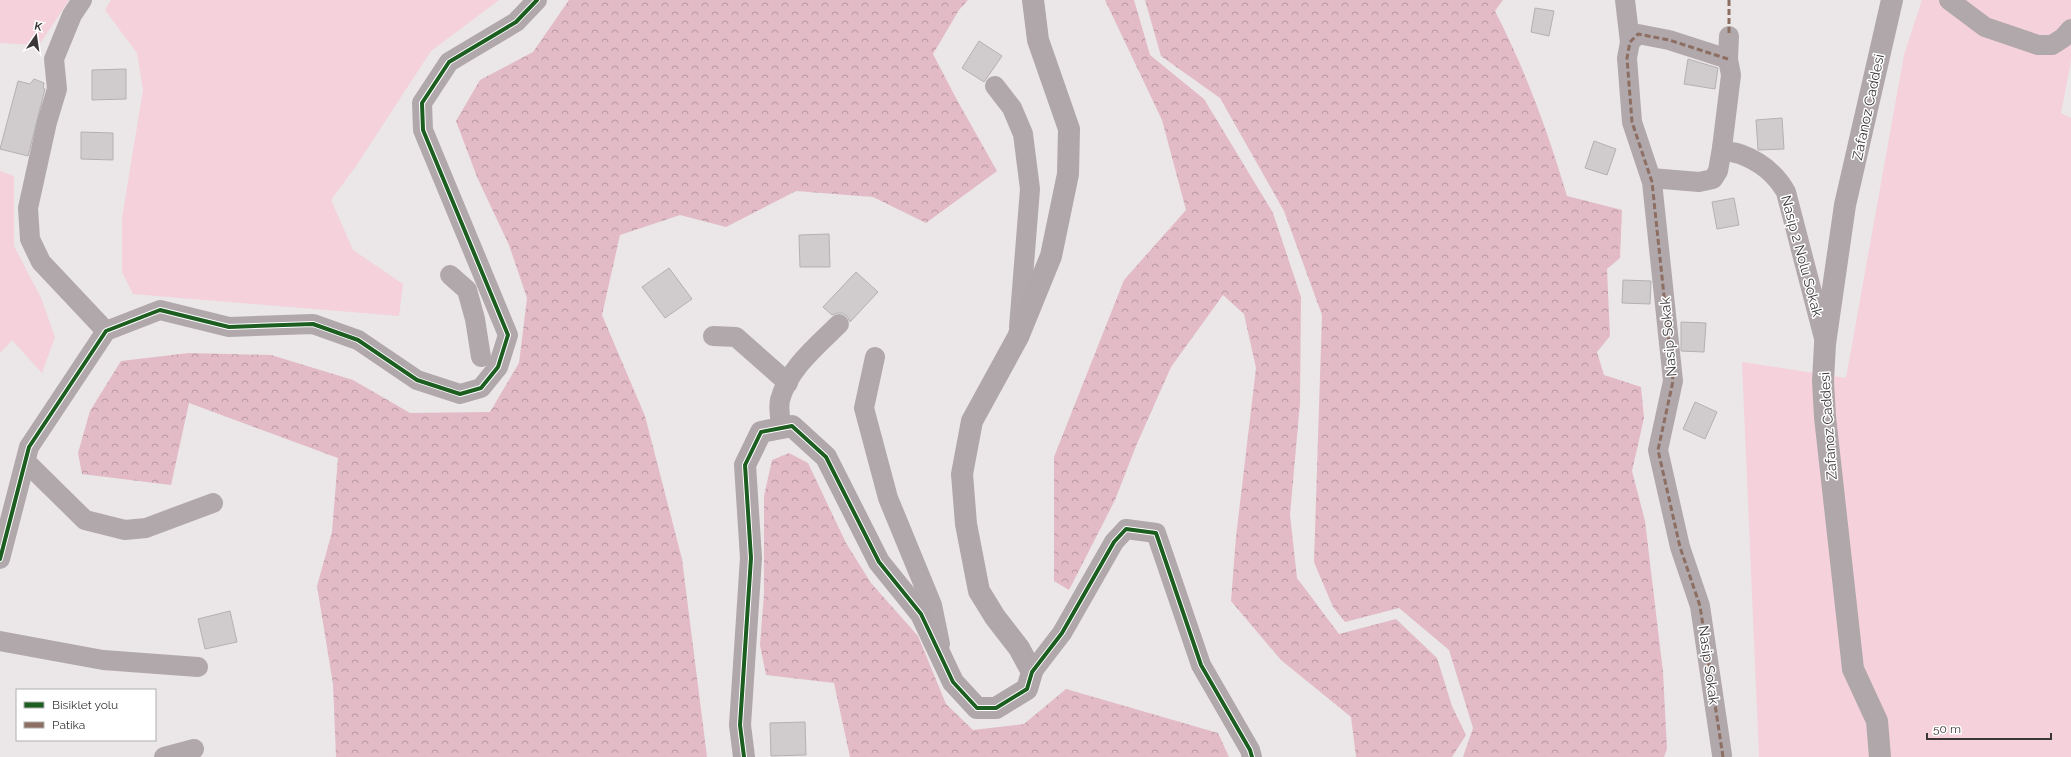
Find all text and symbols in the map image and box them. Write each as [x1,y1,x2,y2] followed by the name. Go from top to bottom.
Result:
[16,16,56,56] north arrow
[33,20,44,34] text: K
[1849,52,1887,162] street label: Zafanoz Caddesi
[1778,193,1826,319] street label: Nasip 2 Nolu Sokak
[1657,296,1679,377] street label: Nasip Sokak
[1816,372,1840,480] street label: Zafanoz Caddesi
[1696,624,1723,706] street label: Nasip Sokak
[16,689,156,741] legend
[52,698,118,712] text: Bisiklet yolu
[1927,715,2051,741] scale bar
[52,718,85,732] text: Patika
[1933,722,1961,736] text: 50 m

